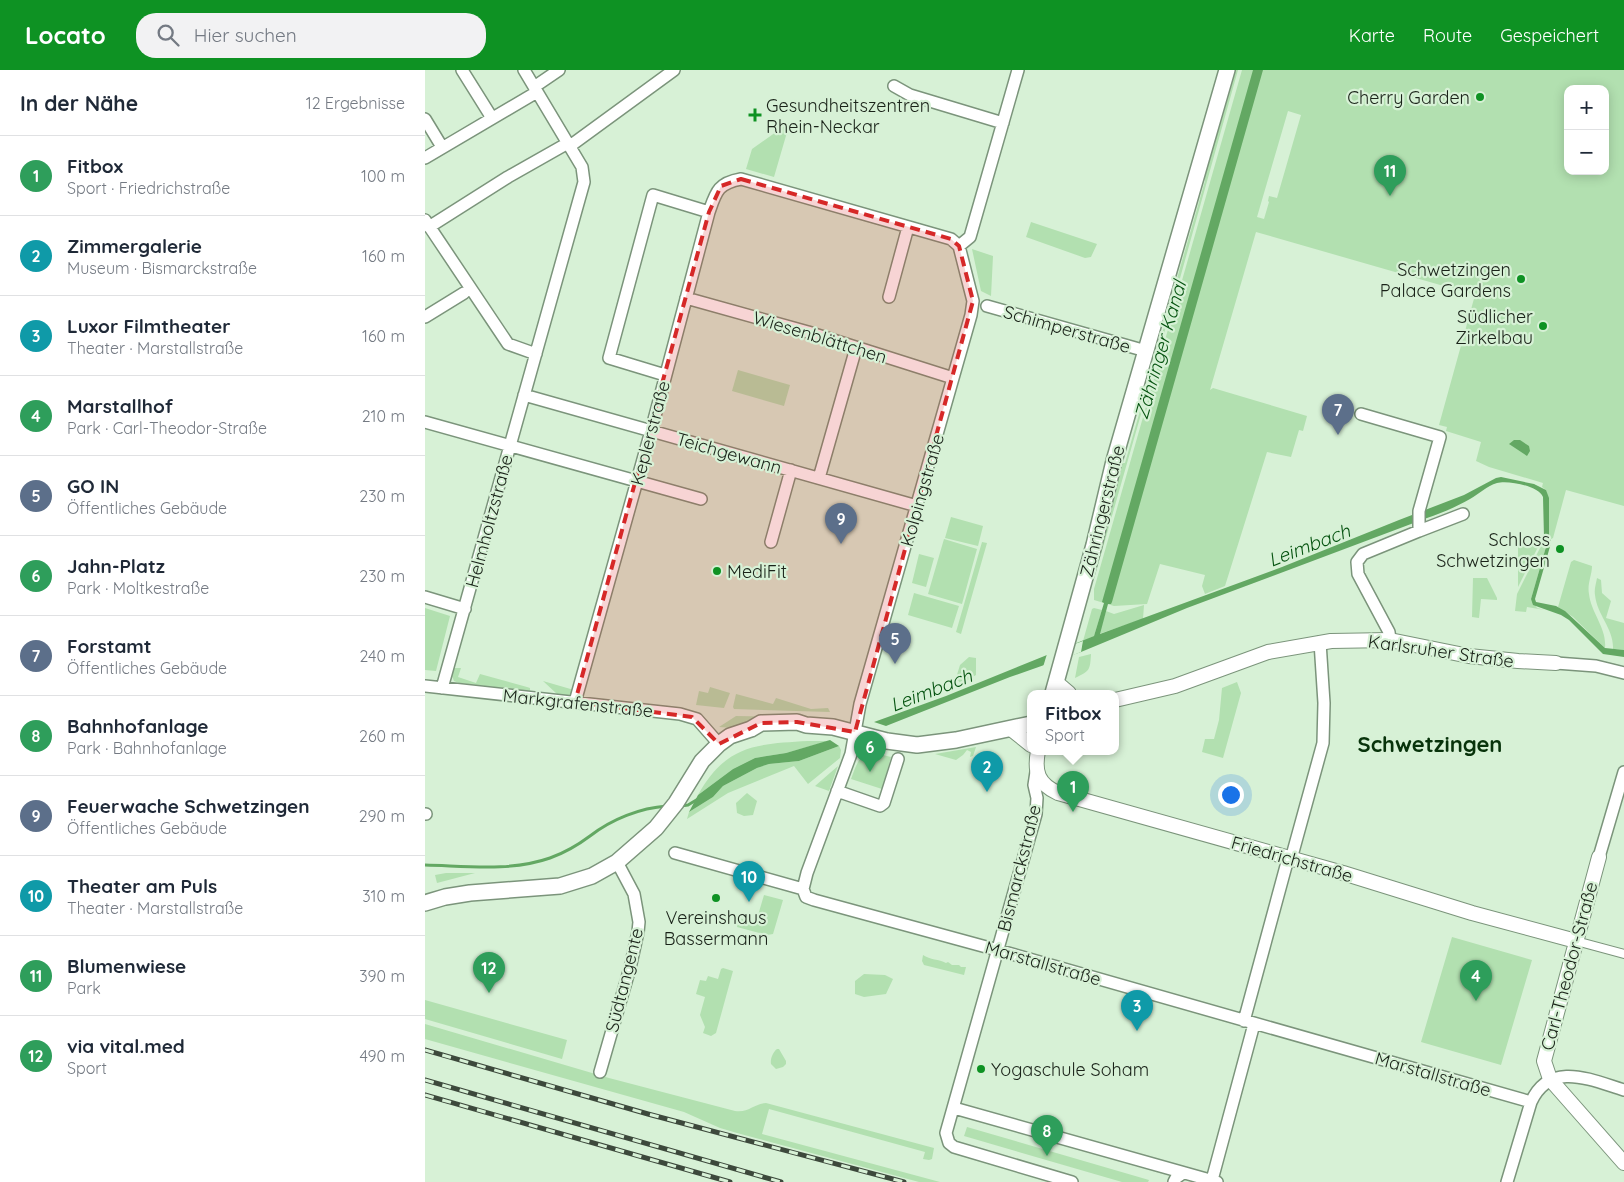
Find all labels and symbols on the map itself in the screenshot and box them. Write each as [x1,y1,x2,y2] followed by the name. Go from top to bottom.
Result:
[1347,86,1470,109] place label: Cherry Garden
[1474,91,1486,103] marker: Cherry Garden
[766,94,930,138] place label: Gesundheitszentren Rhein-Neckar
[748,108,762,122] marker: Gesundheitszentren Rhein-Neckar
[1374,155,1406,196] pin: 11
[1380,258,1511,302] place label: Schwetzingen Palace Gardens
[1515,273,1527,285] marker: Schwetzingen Palace Gardens
[1129,276,1192,422] water label: Zähringer Kanal
[1001,300,1133,358] street label: Schimperstraße
[1455,305,1533,349] place label: Südlicher Zirkelbau
[750,306,890,368] street label: Wiesenblättchen
[1537,320,1549,332] marker: Südlicher Zirkelbau
[625,378,675,488] street label: Keplerstraße
[1322,394,1354,435] pin: 7
[674,427,784,479] street label: Teichgewann
[895,431,949,549] street label: Kolpingstraße
[1074,443,1130,579] street label: Zähringerstraße
[460,452,518,590] street label: Helmholtzstraße
[825,503,857,544] pin: 9
[1265,518,1355,572] water label: Leimbach
[1436,528,1550,572] place label: Schloss Schwetzingen
[1554,543,1566,555] marker: Schloss Schwetzingen
[727,560,787,583] place label: MediFit
[711,565,723,577] marker: MediFit
[879,623,911,664] pin: 5
[1367,629,1515,673] street label: Karlsruher Straße
[887,663,977,717] water label: Leimbach
[502,684,654,722] street label: Markgrafenstraße
[1358,730,1502,758] district label: Schwetzingen
[854,731,886,772] pin: 6
[971,751,1003,792] pin: 2
[1057,771,1089,812] pin: 1
[1218,782,1244,808] your location
[992,802,1046,934] street label: Bismarckstraße
[1229,831,1355,887] street label: Friedrichstraße
[733,861,765,902] pin: 10
[1535,879,1603,1053] street label: Carl-Theodor-Straße
[710,892,722,904] marker: Vereinshaus Bassermann
[664,906,768,950] place label: Vereinshaus Bassermann
[600,926,648,1034] street label: Südtangente
[982,935,1104,991] street label: Marstallstraße
[473,952,505,993] pin: 12
[1460,960,1492,1001] pin: 4
[1121,990,1153,1031] pin: 3
[1372,1046,1494,1102] street label: Marstallstraße
[991,1058,1149,1081] place label: Yogaschule Soham
[975,1063,987,1075] marker: Yogaschule Soham
[1031,1115,1063,1156] pin: 8

